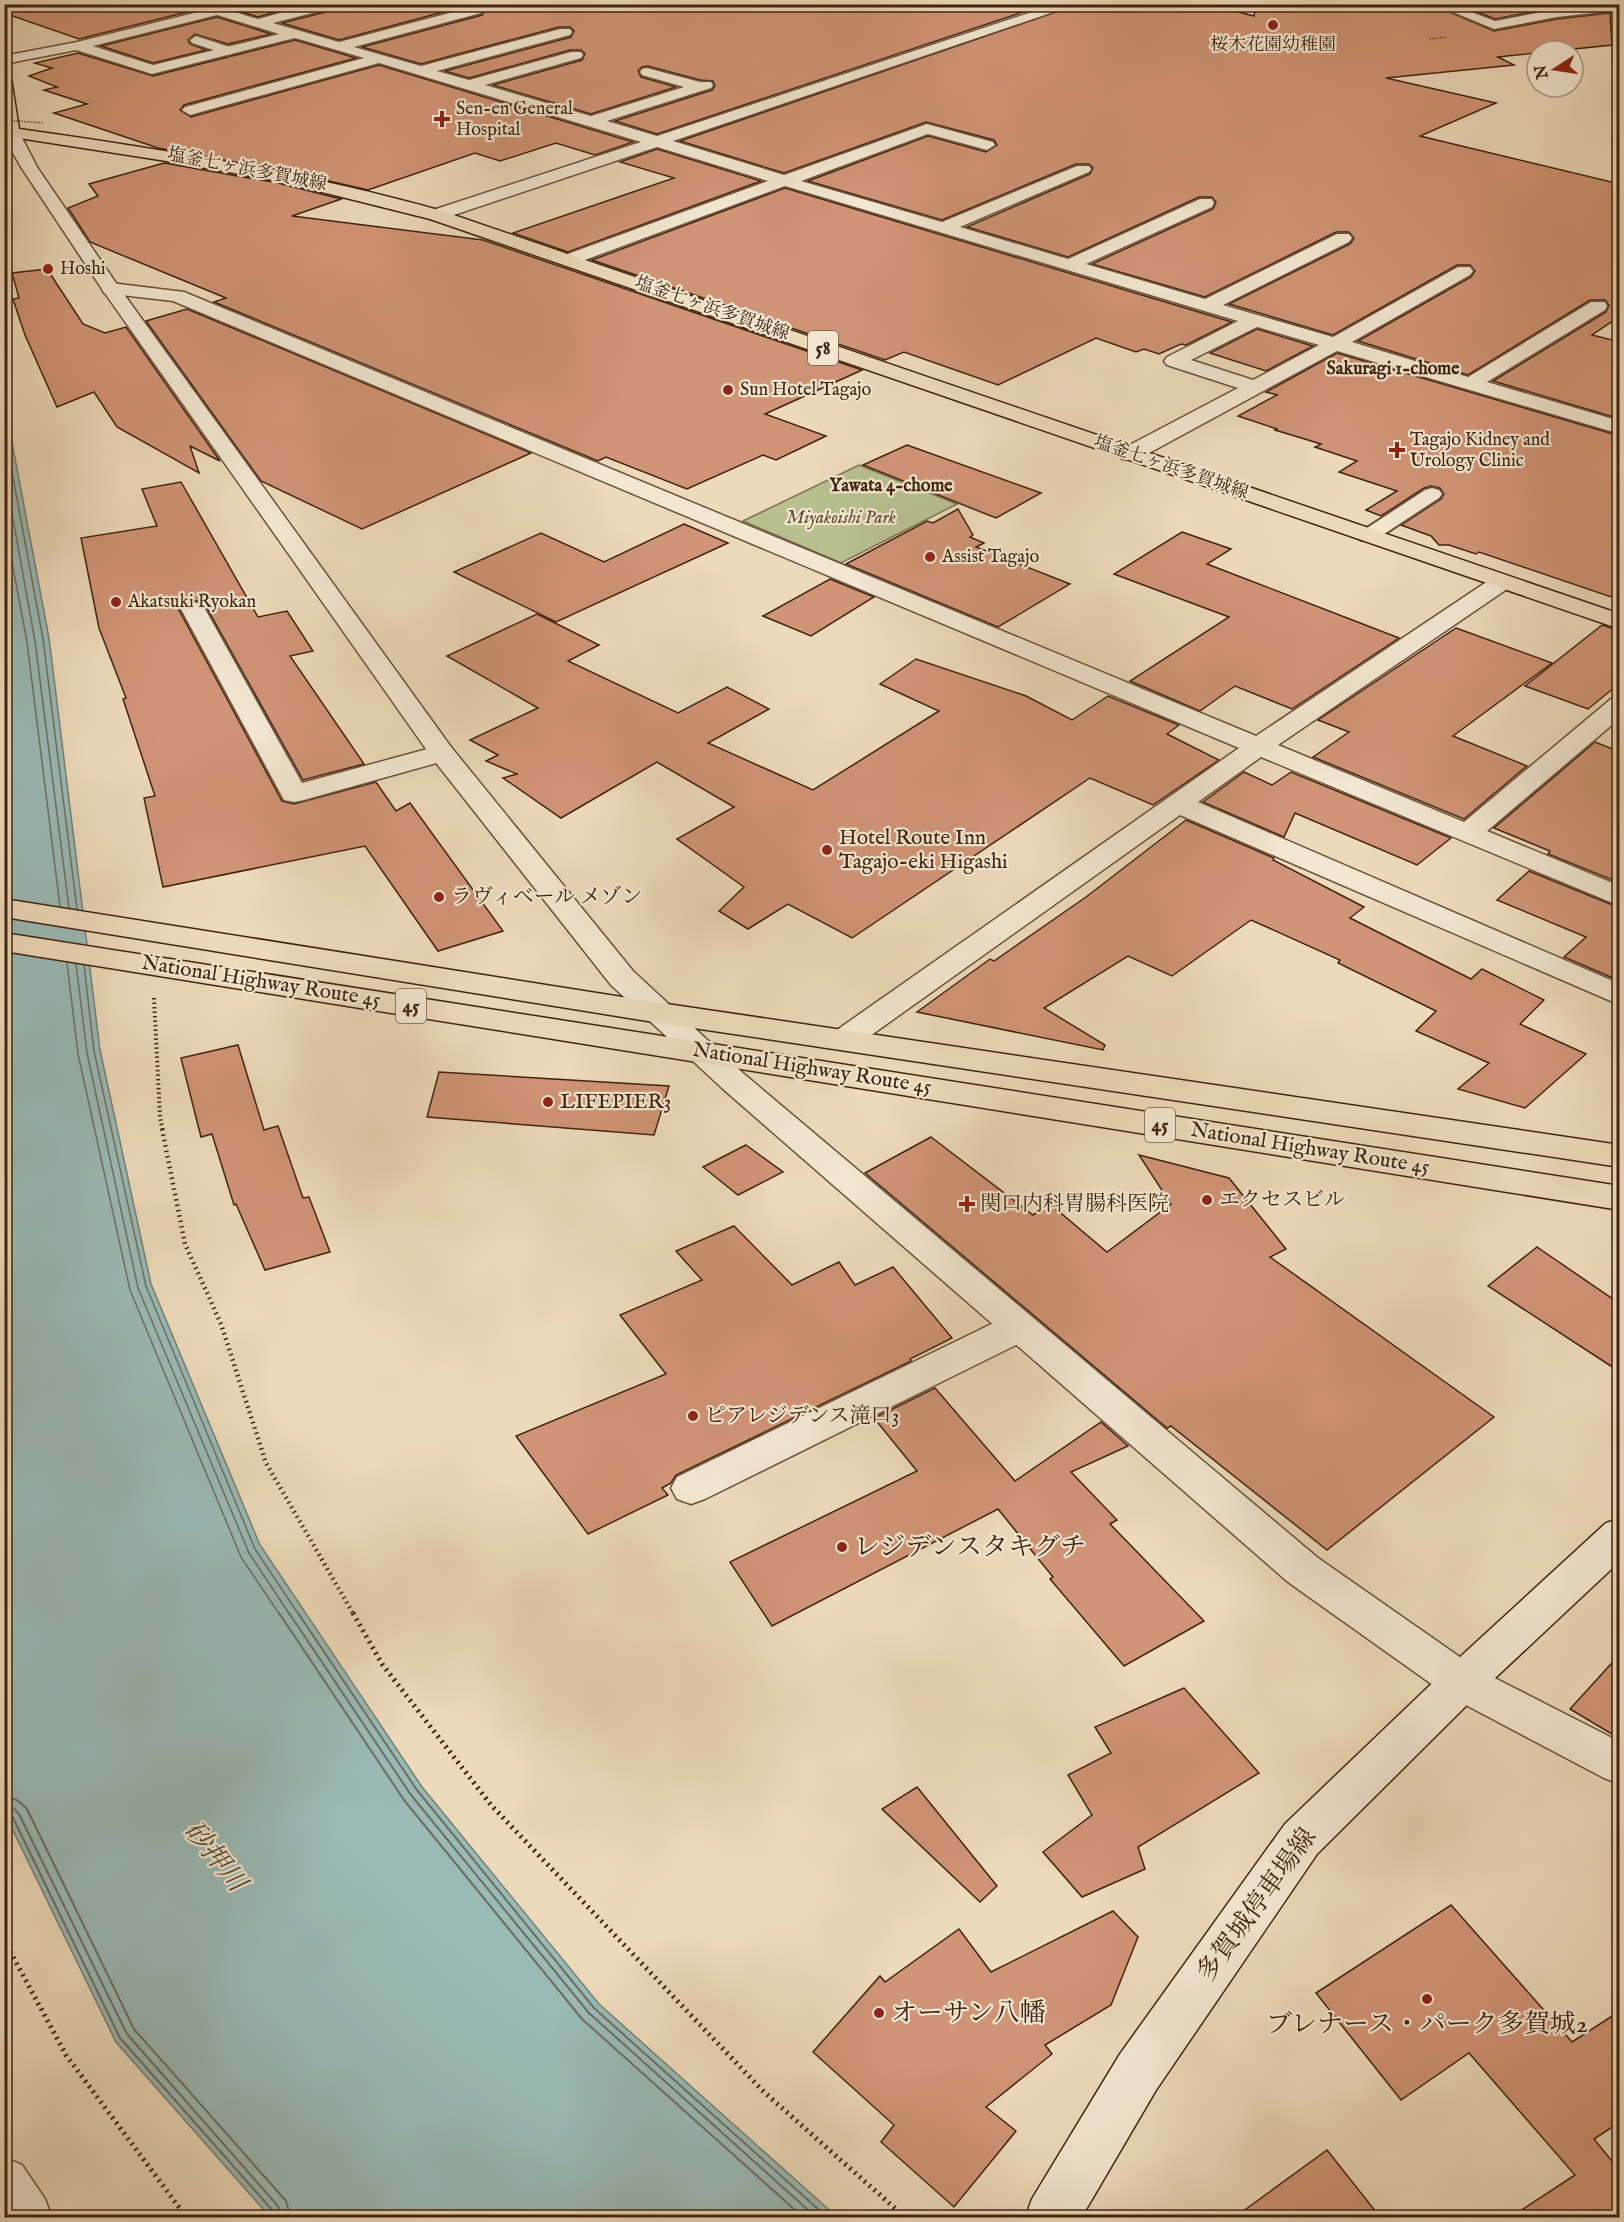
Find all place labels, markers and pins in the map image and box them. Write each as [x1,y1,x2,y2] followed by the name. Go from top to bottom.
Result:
[1266,18,1280,32] marker: 桜木花園幼稚園
[1210,34,1336,57] place label: 桜木花園幼稚園
[456,98,573,142] place label: Sen-en General Hospital
[433,110,451,128] marker: Sen-en General Hospital
[60,258,106,281] place label: Hoshi
[41,262,55,276] marker: Hoshi
[740,379,872,402] place label: Sun Hotel Tagajo
[721,383,735,397] marker: Sun Hotel Tagajo
[1410,429,1550,473] place label: Tagajo Kidney and Urology Clinic
[1388,441,1406,459] marker: Tagajo Kidney and Urology Clinic
[941,546,1039,569] place label: Assist Tagajo
[923,550,937,564] marker: Assist Tagajo
[127,591,256,614] place label: Akatsuki Ryokan
[109,595,123,609] marker: Akatsuki Ryokan
[839,825,1008,876] place label: Hotel Route Inn Tagajo-eki Higashi
[820,843,834,857] marker: Hotel Route Inn Tagajo-eki Higashi
[451,884,642,911] place label: ラヴィベール メゾン
[432,890,446,904] marker: ラヴィベール メゾン
[560,1089,671,1116] place label: LIFEPIER3
[541,1095,555,1109] marker: LIFEPIER3
[1219,1187,1345,1214] place label: エクセスビル
[980,1191,1169,1218] place label: 関口内科胃腸科医院
[1200,1193,1214,1207] marker: エクセスビル
[958,1195,976,1213] marker: 関口内科胃腸科医院
[705,1403,899,1430] place label: ピアレジデンス滝口3
[686,1409,700,1423] marker: ピアレジデンス滝口3
[854,1531,1086,1564] place label: レジデンスタキグチ
[835,1540,849,1554] marker: レジデンスタキグチ
[1420,1992,1434,2006] marker: ブレナース・パーク多賀城2
[891,1997,1046,2030] place label: オーサン八幡
[872,2006,886,2020] marker: オーサン八幡
[1266,2008,1588,2041] place label: ブレナース・パーク多賀城2

